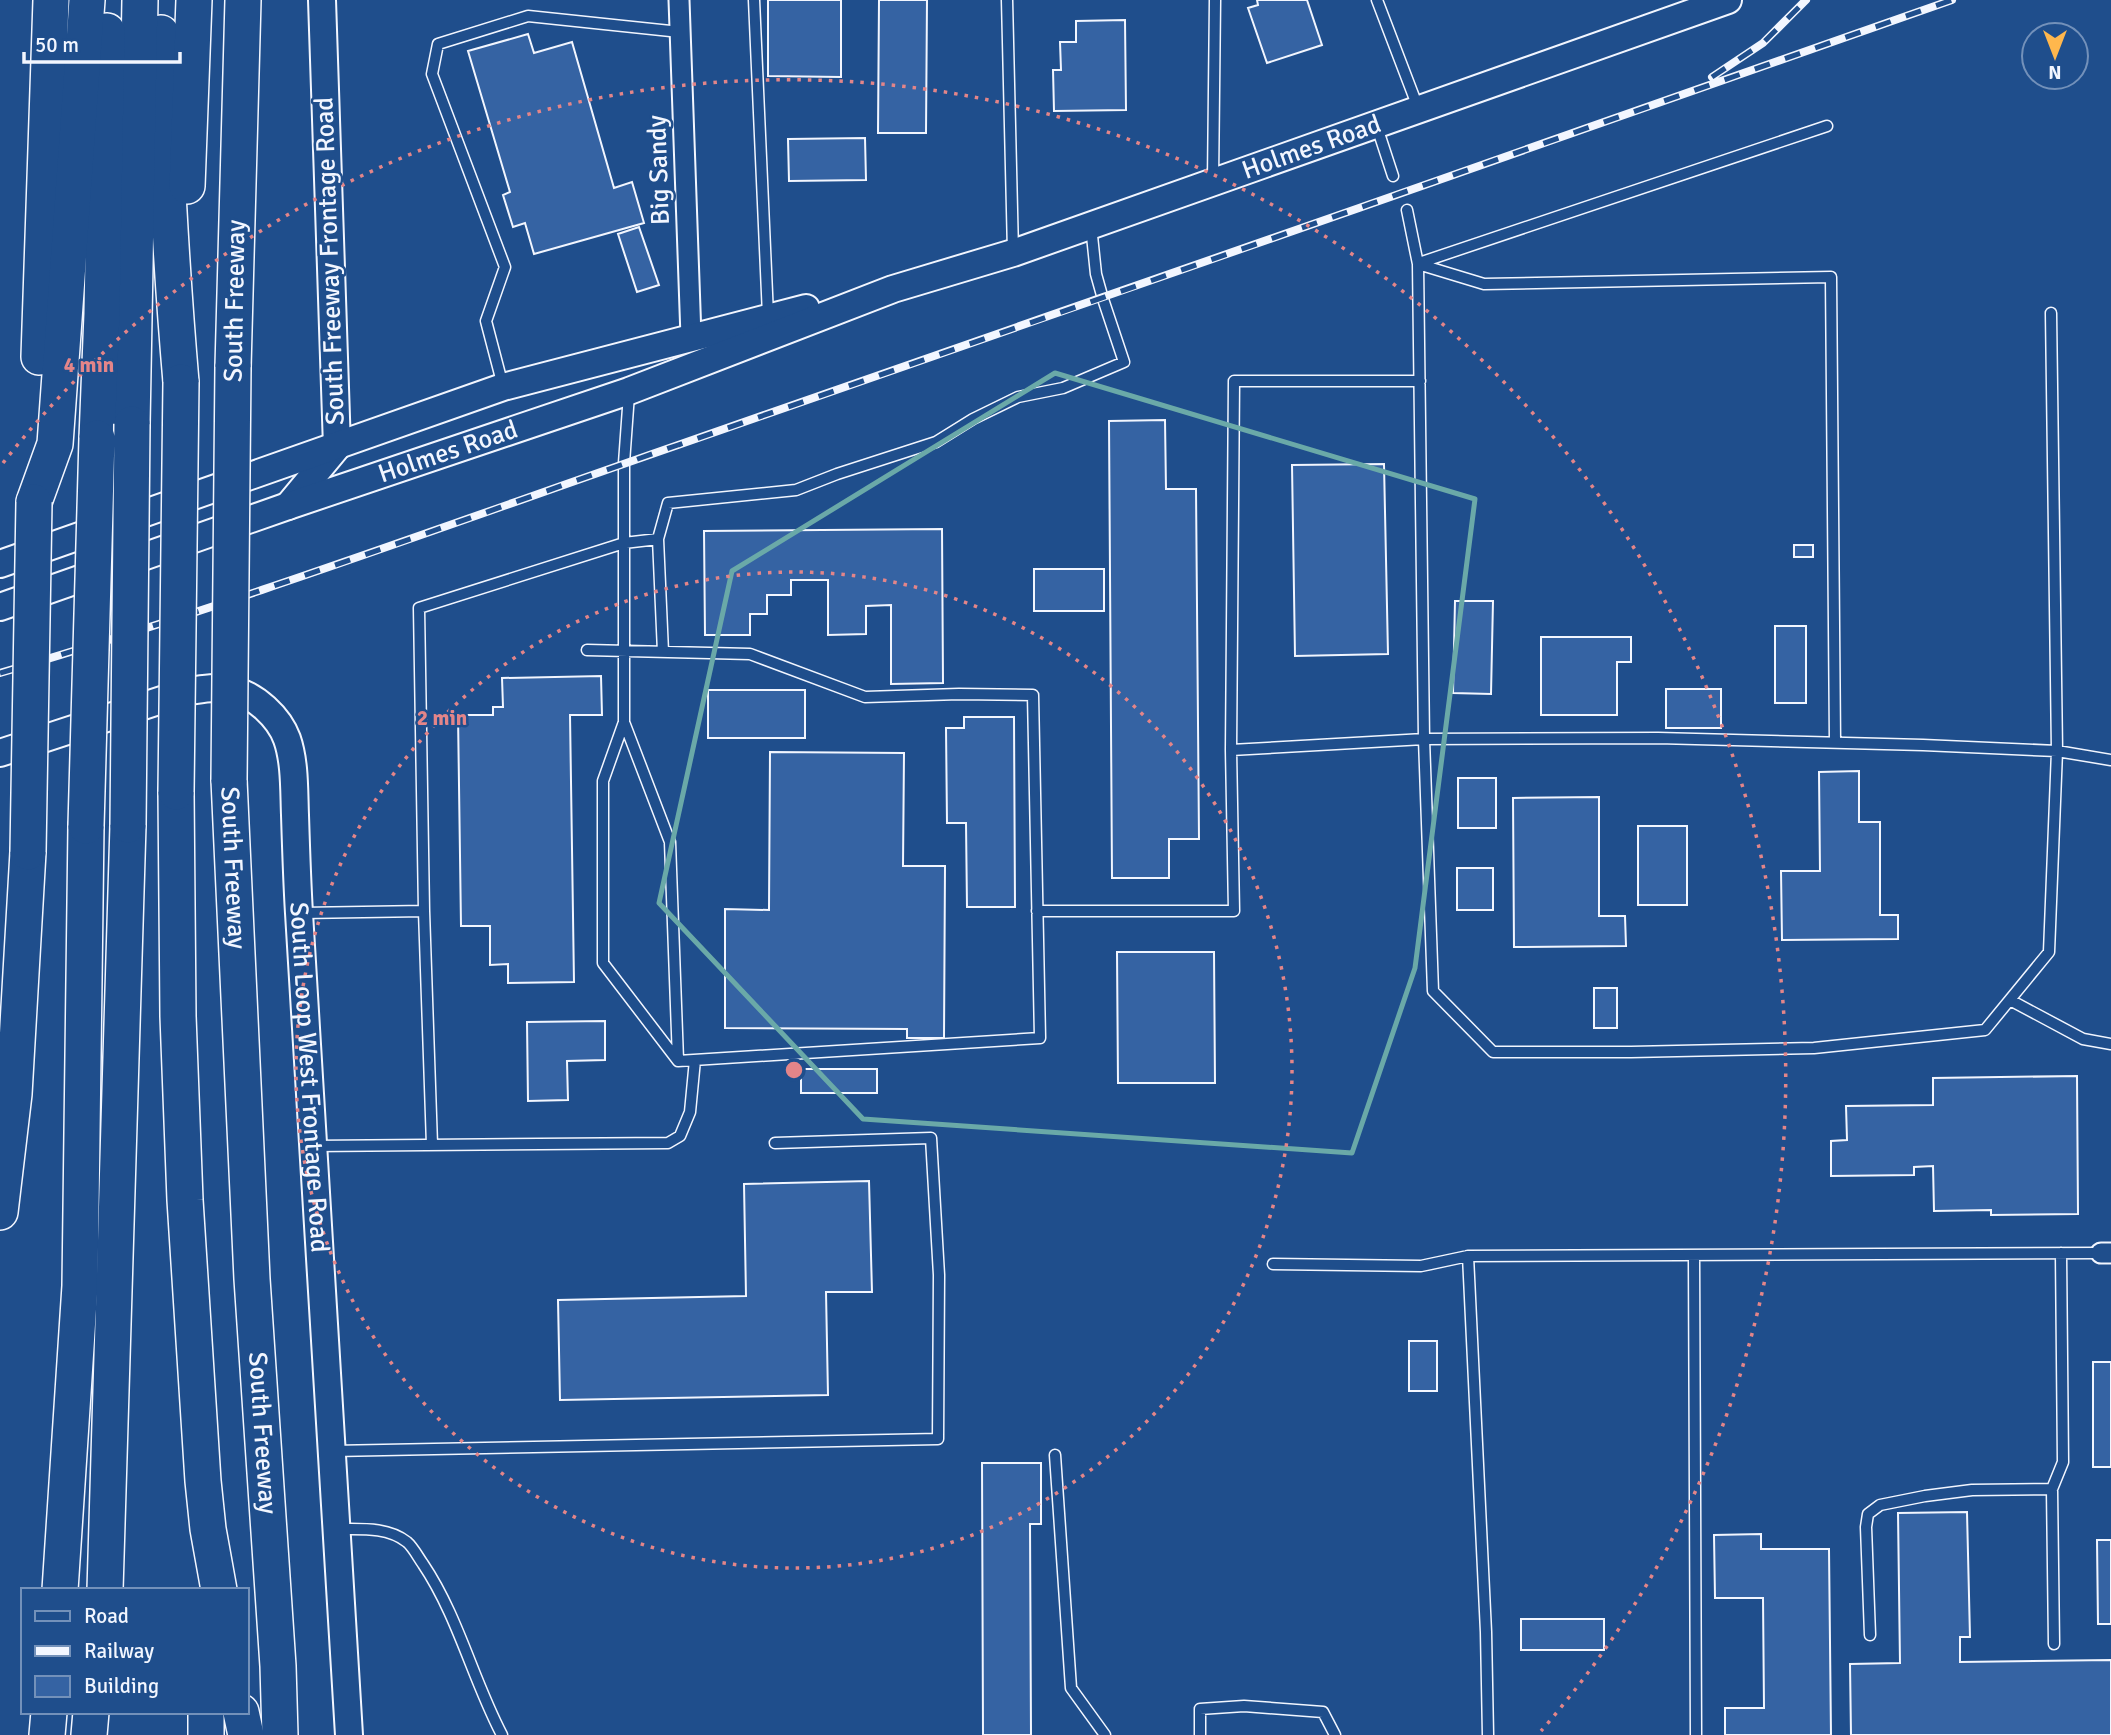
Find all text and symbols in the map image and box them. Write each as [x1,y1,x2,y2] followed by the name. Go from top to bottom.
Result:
[24,21,180,65] scale bar
[2020,21,2090,91] north arrow
[35,32,79,58] text: 50 m
[2048,60,2062,84] text: N
[308,96,352,426] street label: South Freeway Frontage Road
[1238,108,1385,187] street label: Holmes Road
[641,114,677,226] street label: Big Sandy
[218,220,252,382] street label: South Freeway
[64,352,114,378] text: 4 min
[374,414,522,490] street label: Holmes Road
[417,705,467,731] text: 2 min
[213,786,253,950] street label: South Freeway
[282,901,336,1253] street label: South Loop West Frontage Road
[782,1058,806,1082] centre of rings
[241,1351,284,1515] street label: South Freeway
[21,1588,248,1714] legend
[84,1603,129,1629] text: Road
[84,1638,154,1664] text: Railway
[84,1673,159,1699] text: Building

